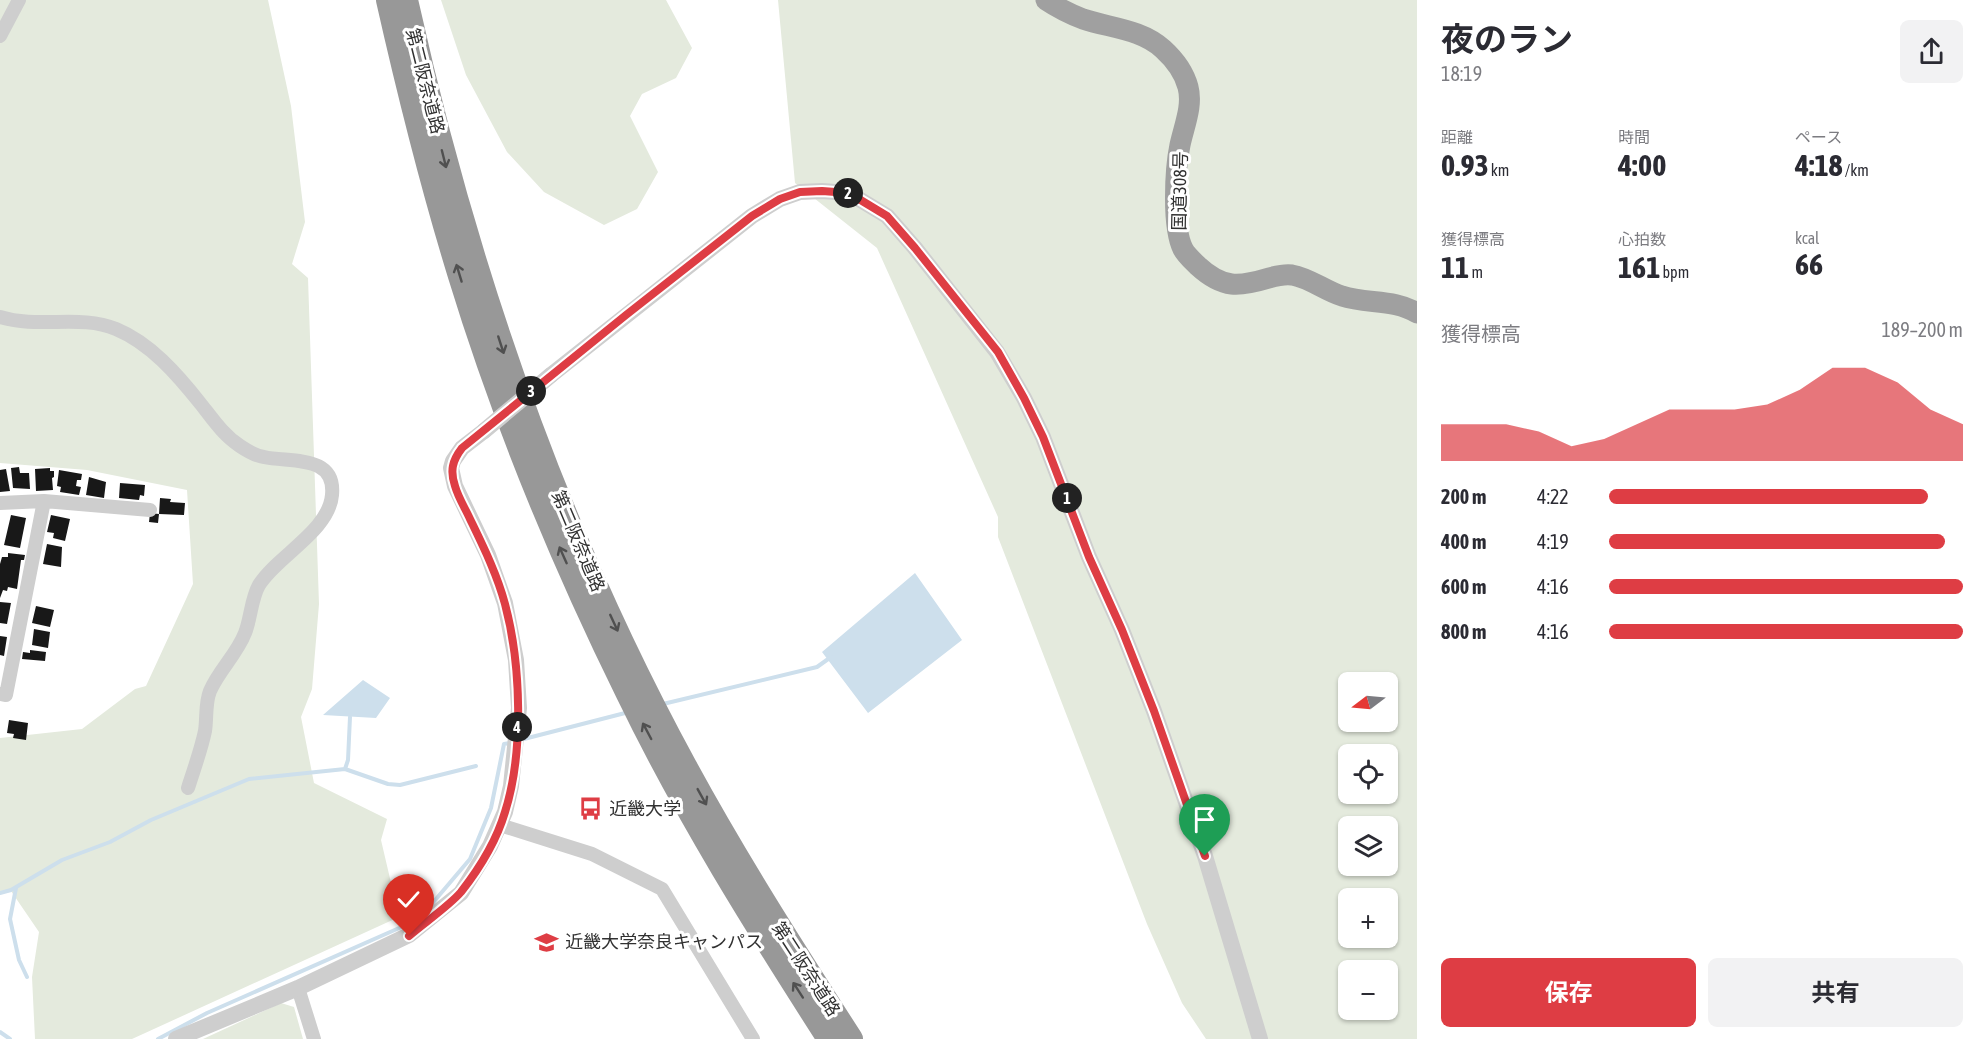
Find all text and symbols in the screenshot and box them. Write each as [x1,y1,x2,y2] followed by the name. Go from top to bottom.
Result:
[1441,20,1573,58] text: 夜のラン
[1900,20,1963,83] button: share
[402,26,449,136] street label: 第二阪奈道路
[1441,62,1482,85] text: 18:19
[1441,128,1473,146] text: 距離
[1618,128,1650,146] text: 時間
[1795,128,1842,146] text: ペース
[1441,148,1489,182] text: 0.93
[1618,148,1666,182] text: 4:00
[1795,148,1843,182] text: 4:18
[439,149,450,168] one-way arrow
[1168,151,1191,231] street label: 国道308号
[1489,161,1509,179] text: km
[1843,161,1869,179] text: /km
[833,178,863,208] pin: 2
[844,184,852,202] text: 2
[1795,229,1819,247] text: kcal
[1441,230,1505,248] text: 獲得標高
[1618,230,1666,248] text: 心拍数
[1795,247,1823,281] text: 66
[1441,250,1469,284] text: 11
[1618,250,1660,284] text: 161
[1469,263,1483,281] text: m
[1660,263,1689,281] text: bpm
[453,264,464,283] one-way arrow
[1881,318,1963,341] text: 189–200 m
[1441,322,1521,345] text: 獲得標高
[497,335,508,354] one-way arrow
[516,376,546,406] pin: 3
[527,382,535,400] text: 3
[1052,483,1082,513] pin: 1
[1441,485,1486,508] text: 200 m
[1537,485,1569,508] text: 4:22
[548,487,609,595] street label: 第二阪奈道路
[1063,489,1071,507] text: 1
[1441,530,1486,553] text: 400 m
[1537,530,1569,553] text: 4:19
[557,546,569,564] one-way arrow
[1441,575,1486,598] text: 600 m
[1537,575,1569,598] text: 4:16
[608,614,620,632] one-way arrow
[1441,620,1486,643] text: 800 m
[1537,620,1569,643] text: 4:16
[1338,672,1398,732] north arrow
[1338,672,1398,1020] map controls
[502,712,532,742] pin: 4
[513,718,521,736] text: 4
[641,722,652,740] one-way arrow
[1338,744,1398,804] button: locate
[696,788,708,805] one-way arrow
[1179,794,1230,856] pin
[578,796,604,822] bus stop icon: 近畿大学
[609,798,681,819] place label: 近畿大学
[1188,803,1221,836] icon: arrive
[1338,816,1398,876] button: layers
[383,874,434,936] pin
[392,883,425,916] icon: check
[1338,888,1398,948] button: +
[768,918,845,1020] street label: 第二阪奈道路
[534,929,560,955] school or university icon: 近畿大学奈良キャンパス
[565,931,763,952] place label: 近畿大学奈良キャンパス
[1441,958,1696,1027] button: 保存
[1708,958,1963,1027] button: 共有
[1338,960,1398,1020] button: −
[791,982,803,999] one-way arrow

